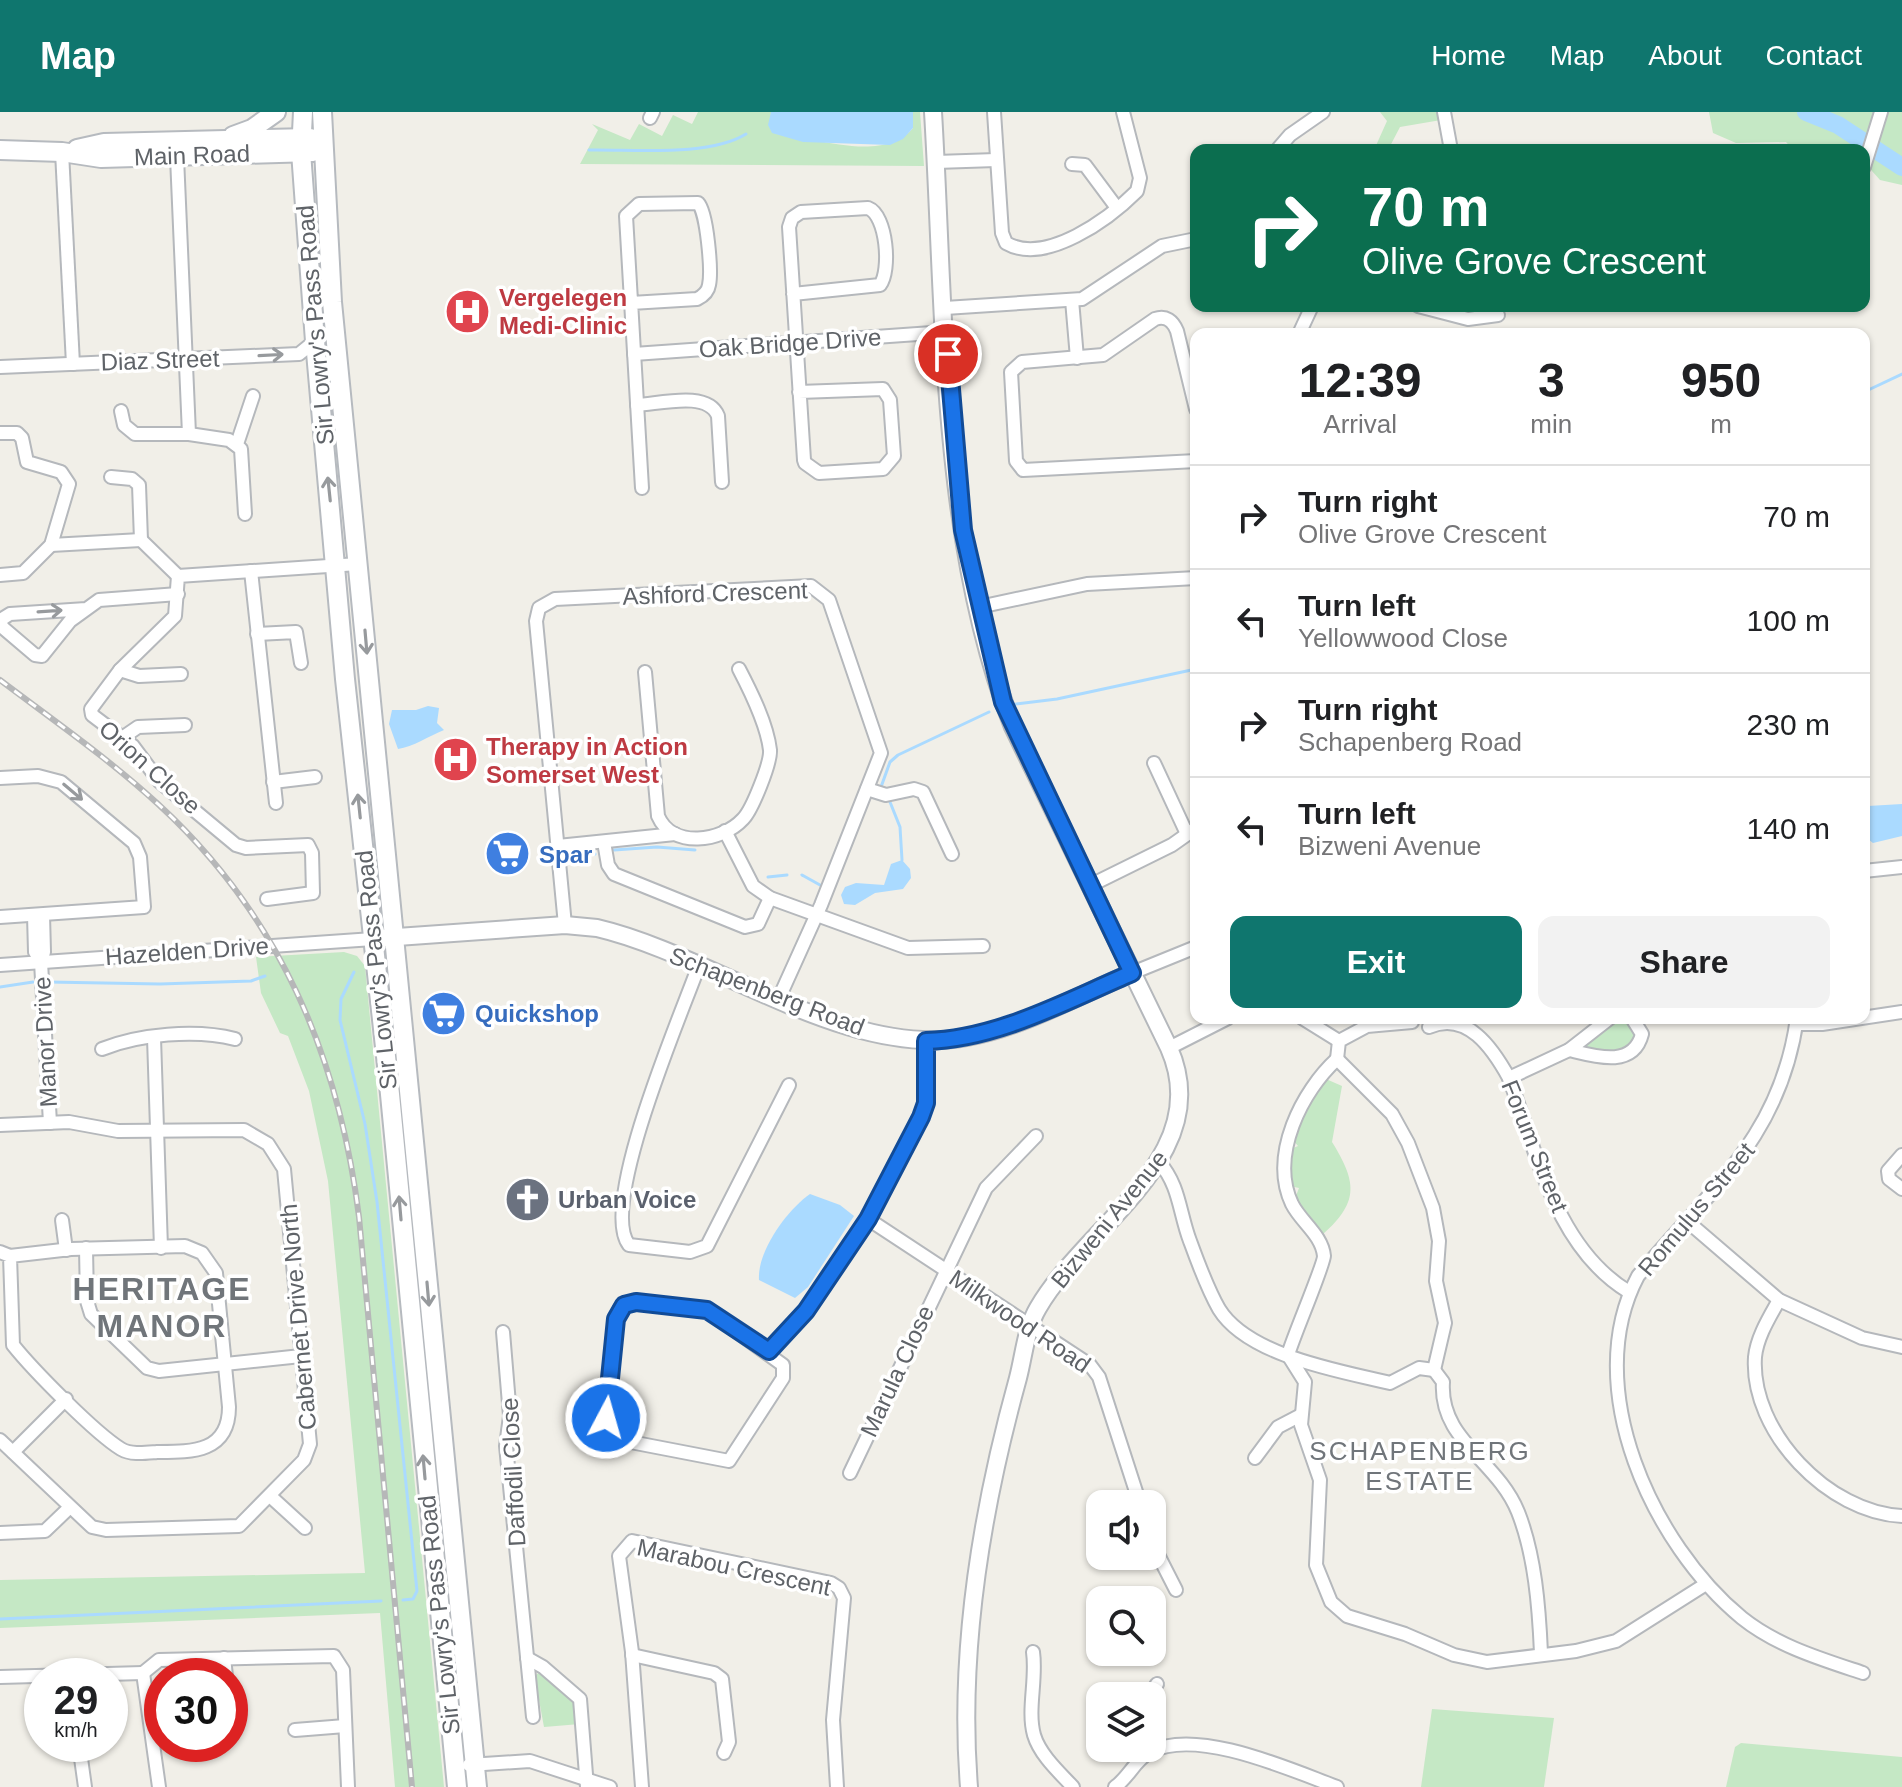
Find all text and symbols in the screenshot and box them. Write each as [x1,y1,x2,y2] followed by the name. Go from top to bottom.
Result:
[40,35,116,77] text: Map
[1431,40,1506,71] text: Home
[1550,40,1604,71] text: Map
[1648,40,1722,71] text: About
[1766,40,1862,71] text: Contact
[134,139,250,171] street label: Main Road
[1362,175,1490,238] text: 70 m
[1230,176,1334,280] icon: right
[291,204,339,446] street label: Sir Lowry's Pass Road
[1362,241,1706,282] text: Olive Grove Crescent
[499,284,627,339] place label: Vergelegen Medi-Clinic
[444,287,492,335] hospital icon: Vergelegen Medi-Clinic
[914,320,982,388] pin
[698,323,882,363] street label: Oak Bridge Drive
[926,332,970,376] icon: arrive
[100,344,220,376] street label: Diaz Street
[257,347,284,362] one-way arrow
[1299,354,1422,407] text: 12:39
[1538,354,1565,407] text: 3
[1681,354,1761,407] text: 950
[1323,409,1397,439] text: Arrival
[1530,409,1572,439] text: min
[1710,409,1732,439] text: m
[321,476,336,503] one-way arrow
[1298,485,1437,518] text: Turn right
[1230,495,1274,539] icon: right
[1763,500,1830,533] text: 70 m
[1298,519,1547,549] text: Olive Grove Crescent
[622,576,808,610] street label: Ashford Crescent
[1298,589,1416,622] text: Turn left
[1230,599,1274,643] icon: left
[36,603,63,618] one-way arrow
[1747,604,1830,637] text: 100 m
[1298,623,1508,653] text: Yellowwood Close
[358,628,373,655] one-way arrow
[1298,693,1437,726] text: Turn right
[1230,703,1274,747] icon: right
[1747,708,1830,741] text: 230 m
[94,715,206,819] street label: Orion Close
[1298,727,1522,757] text: Schapenberg Road
[486,733,688,788] place label: Therapy in Action Somerset West
[431,736,479,784] hospital icon: Therapy in Action Somerset West
[63,783,83,801] one-way arrow
[352,793,367,820] one-way arrow
[1298,797,1416,830] text: Turn left
[1230,807,1274,851] icon: left
[1747,812,1830,845] text: 140 m
[484,830,532,878] supermarket icon: Spar
[1298,831,1481,861] text: Bizweni Avenue
[539,841,592,868] place label: Spar
[350,849,402,1091] street label: Sir Lowry's Pass Road
[1230,916,1522,1008] button: Exit
[1538,916,1830,1008] button: Share
[104,932,270,970] street label: Hazelden Drive
[666,941,868,1041] street label: Schapenberg Road
[28,976,62,1108] street label: Manor Drive
[420,989,468,1037] supermarket icon: Quickshop
[475,1000,599,1027] place label: Quickshop
[1496,1076,1574,1216] street label: Forum Street
[1632,1137,1760,1281] street label: Romulus Street
[1045,1145,1173,1293] street label: Bizweni Avenue
[503,1175,551,1223] church icon: Urban Voice
[558,1186,696,1213] place label: Urban Voice
[392,1195,407,1222] one-way arrow
[275,1203,321,1431] street label: Cabernet Drive North
[944,1264,1096,1378] street label: Milkwood Road
[73,1271,251,1344] district label: HERITAGE MANOR
[420,1280,435,1307] one-way arrow
[855,1301,939,1441] street label: Marula Close
[564,1376,648,1460] position arrow
[496,1397,530,1547] street label: Daffodil Close
[1309,1436,1531,1496] district label: SCHAPENBERG ESTATE
[417,1454,432,1481] one-way arrow
[1086,1490,1166,1762] map controls
[1086,1490,1166,1570] button: sound
[413,1494,465,1736] street label: Sir Lowry's Pass Road
[635,1533,834,1601] street label: Marabou Crescent
[1086,1586,1166,1666] button: search
[144,1658,248,1762] speed limit sign: 30
[54,1678,98,1722] text: 29
[1086,1682,1166,1762] button: layers
[54,1719,98,1741] text: km/h

